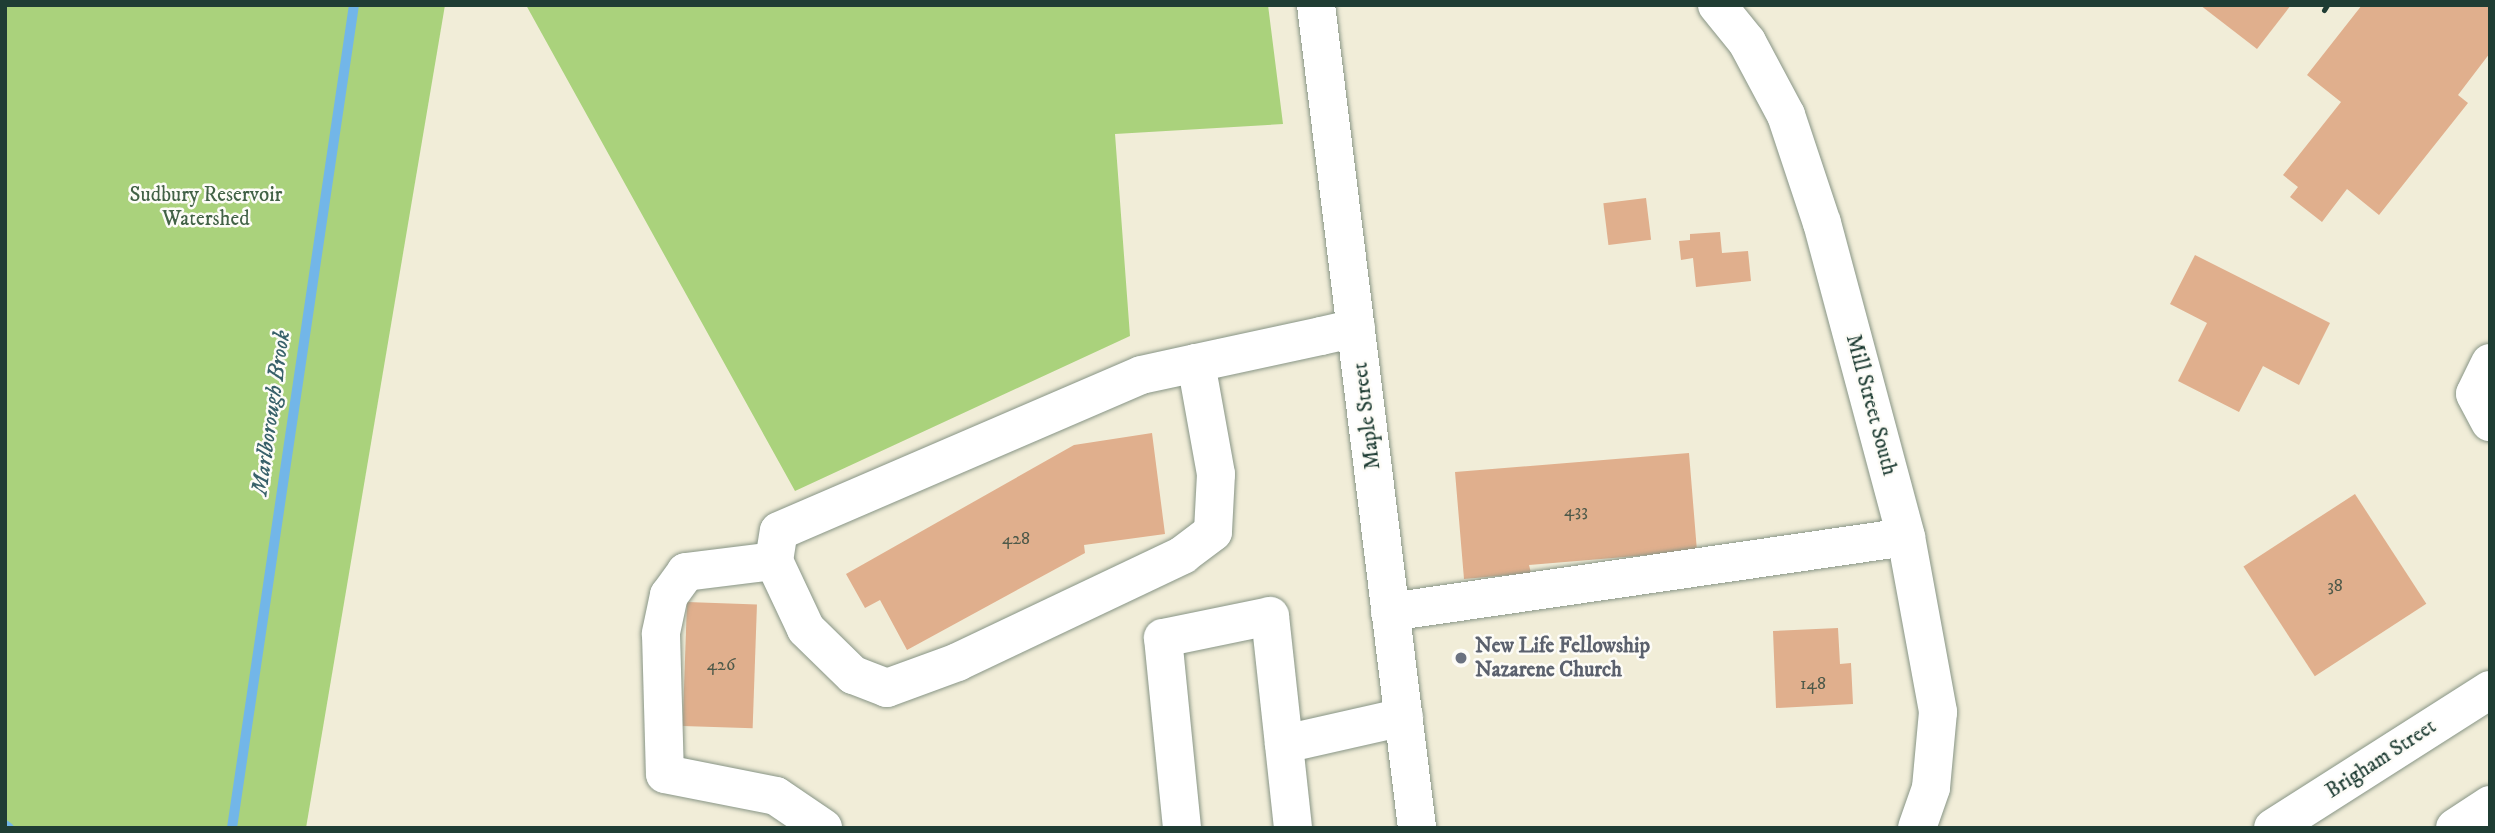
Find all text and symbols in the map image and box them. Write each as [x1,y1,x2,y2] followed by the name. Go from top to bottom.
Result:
[130,182,282,232] park label: Sudbury Reservoir Watershed
[247,329,297,497] water label: Marlborough Brook
[1840,332,1902,478] street label: Mill Street South
[1348,361,1386,471] street label: Maple Street
[1564,500,1588,522] house number: 433
[1002,528,1030,550] house number: 428
[2327,575,2343,597] house number: 38
[1475,633,1650,683] place label: New Life Fellowship Nazarene Church
[1453,650,1469,666] marker: New Life Fellowship Nazarene Church
[707,654,735,676] house number: 426
[1800,673,1826,695] house number: 148
[2321,714,2441,804] street label: Brigham Street

